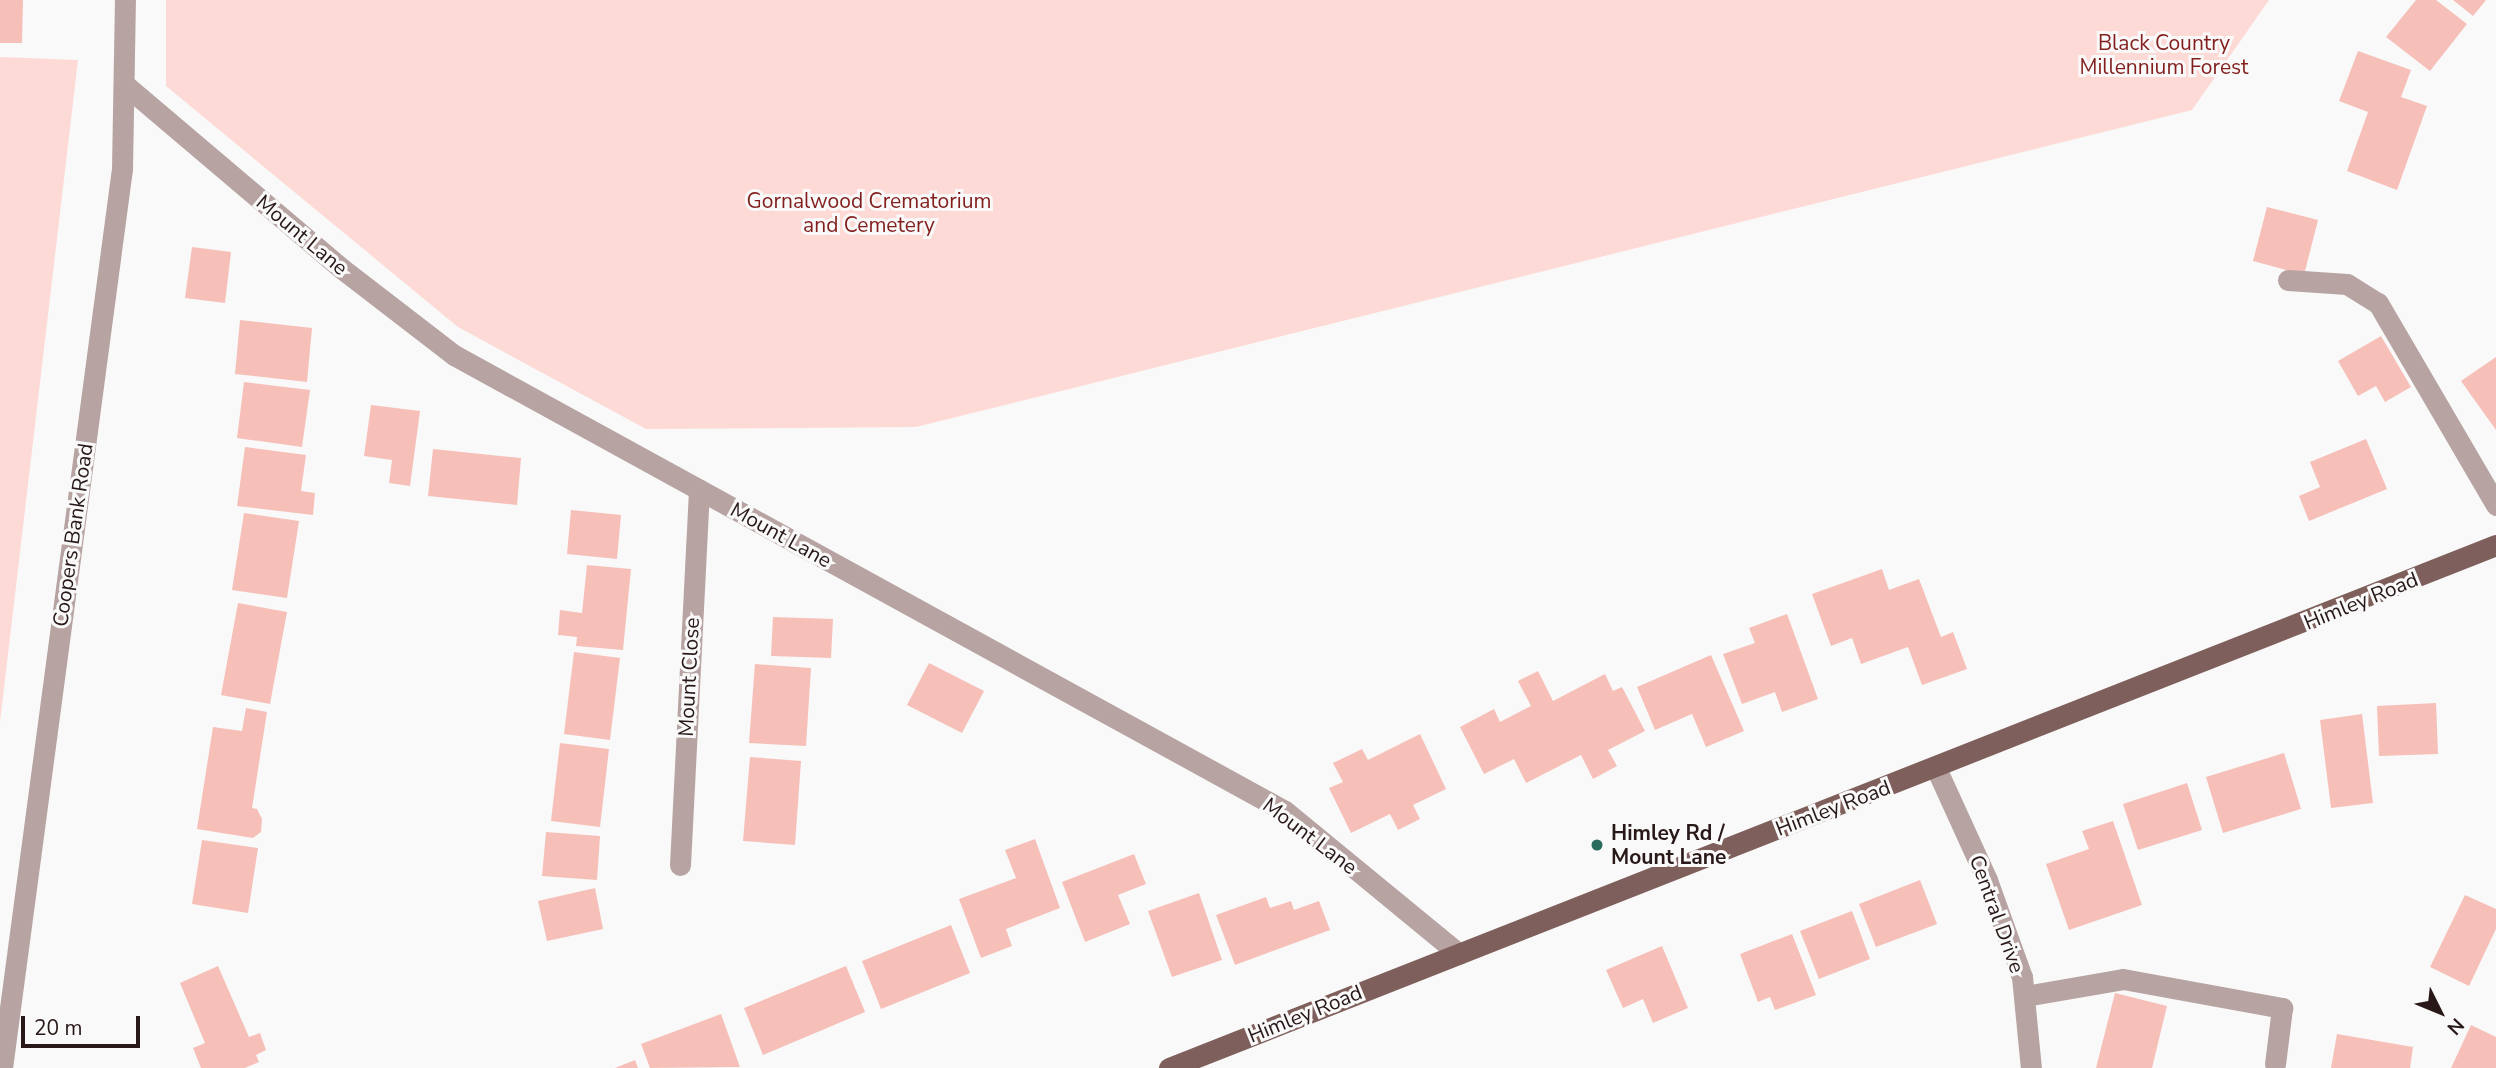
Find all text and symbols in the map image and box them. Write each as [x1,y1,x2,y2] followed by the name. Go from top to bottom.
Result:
[2080,30,2248,80] park label: Black Country Millennium Forest
[747,188,991,238] park label: Gornalwood Crematorium and Cemetery
[251,189,353,281] street label: Mount Lane
[48,442,98,628] street label: Coopers Bank Road
[726,497,836,573] street label: Mount Lane
[2300,567,2422,635] street label: Himley Road
[673,617,705,737] street label: Mount Close
[1772,775,1894,841] street label: Himley Road
[1258,792,1362,880] street label: Mount Lane
[1611,820,1726,870] place label: Himley Rd / Mount Lane
[1589,837,1605,853] marker: Himley Rd / Mount Lane
[1964,852,2030,976] street label: Central Drive
[2405,977,2475,1047] north arrow
[1244,980,1366,1048] street label: Himley Road
[24,1002,144,1046] scale bar
[2441,1012,2470,1040] text: N
[34,1014,83,1042] text: 20 m

